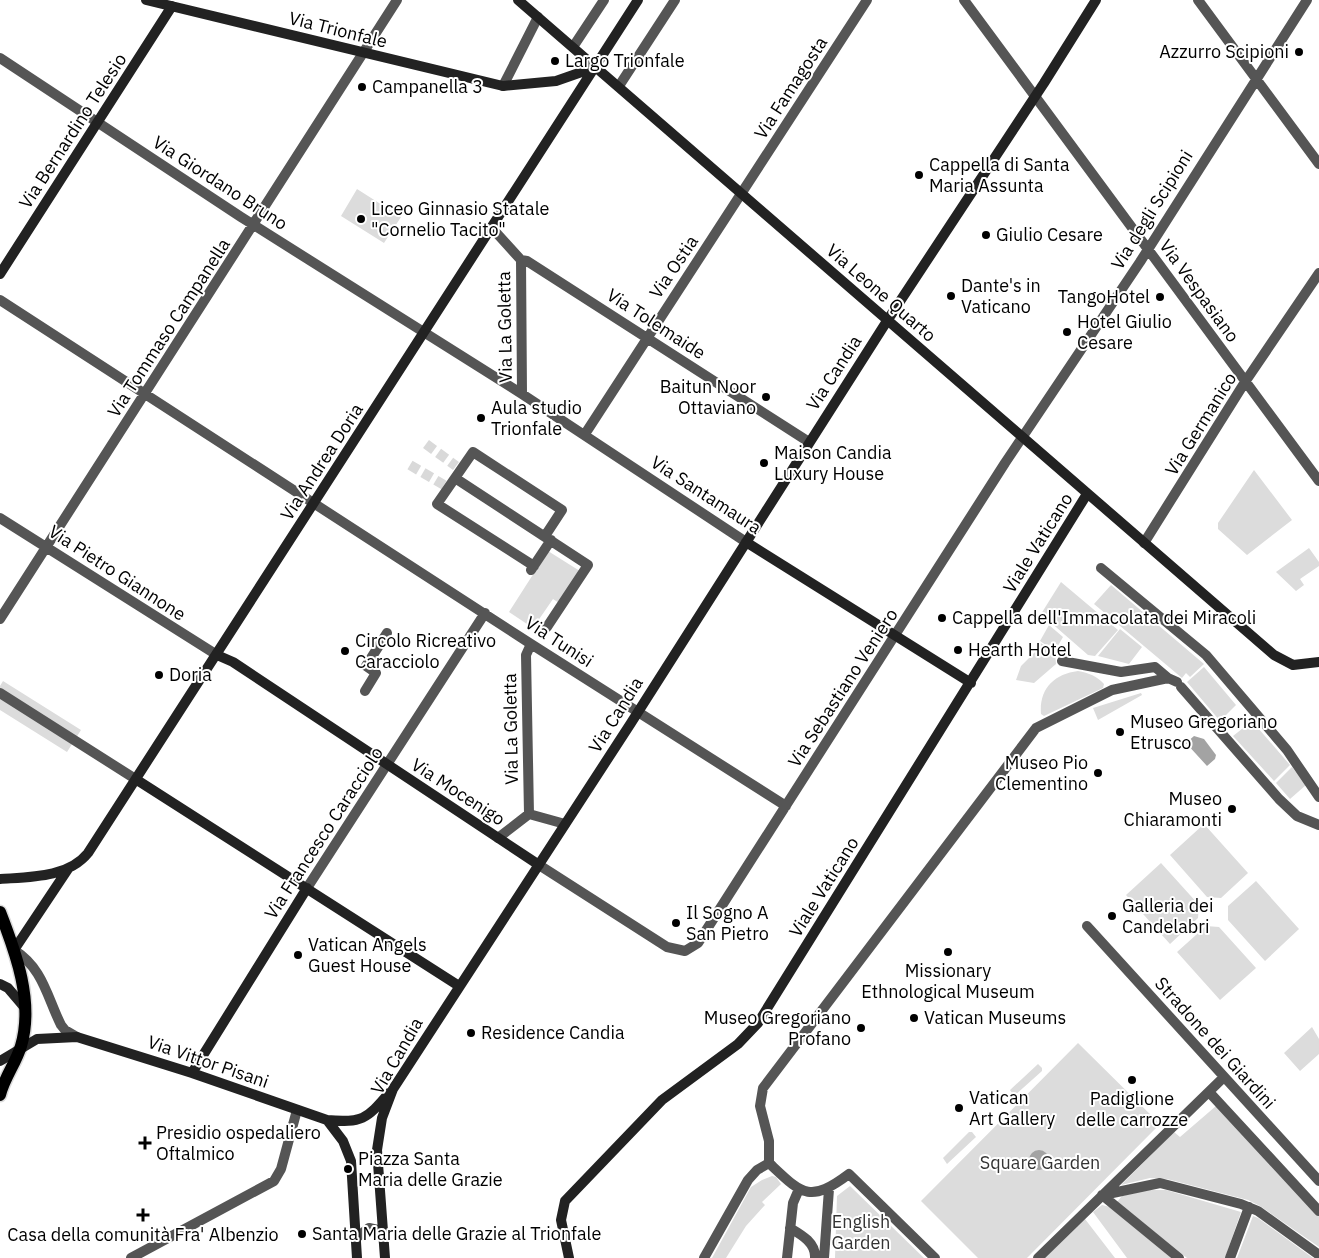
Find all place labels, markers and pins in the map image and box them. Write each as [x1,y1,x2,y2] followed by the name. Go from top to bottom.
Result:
[1159,40,1289,63] place label: Azzurro Scipioni
[1293,46,1305,58] marker: Azzurro Scipioni
[565,49,685,72] place label: Largo Trionfale
[549,55,561,67] marker: Largo Trionfale
[372,75,483,98] place label: Campanella 3
[356,81,368,93] marker: Campanella 3
[929,153,1070,197] place label: Cappella di Santa Maria Assunta
[913,169,925,181] marker: Cappella di Santa Maria Assunta
[371,197,550,241] place label: Liceo Ginnasio Statale "Cornelio Tacito"
[355,213,367,225] marker: Liceo Ginnasio Statale "Cornelio Tacito"
[996,223,1103,246] place label: Giulio Cesare
[980,229,992,241] marker: Giulio Cesare
[961,274,1041,318] place label: Dante's in Vaticano
[1058,285,1150,308] place label: TangoHotel
[945,290,957,302] marker: Dante's in Vaticano
[1154,291,1166,303] marker: TangoHotel
[1077,310,1172,354] place label: Hotel Giulio Cesare
[1061,326,1073,338] marker: Hotel Giulio Cesare
[660,375,756,419] place label: Baitun Noor Ottaviano
[760,391,772,403] marker: Baitun Noor Ottaviano
[491,396,582,440] place label: Aula studio Trionfale
[475,412,487,424] marker: Aula studio Trionfale
[774,441,892,485] place label: Maison Candia Luxury House
[758,457,770,469] marker: Maison Candia Luxury House
[952,606,1256,629] place label: Cappella dell'Immacolata dei Miracoli
[936,612,948,624] marker: Cappella dell'Immacolata dei Miracoli
[355,629,496,673] place label: Circolo Ricreativo Caracciolo
[968,638,1072,661] place label: Hearth Hotel
[952,644,964,656] marker: Hearth Hotel
[339,645,351,657] marker: Circolo Ricreativo Caracciolo
[169,663,212,686] place label: Doria
[153,669,165,681] marker: Doria
[1130,710,1277,754] place label: Museo Gregoriano Etrusco
[1114,726,1126,738] marker: Museo Gregoriano Etrusco
[995,751,1088,795] place label: Museo Pio Clementino
[1092,767,1104,779] marker: Museo Pio Clementino
[1124,787,1222,831] place label: Museo Chiaramonti
[1226,803,1238,815] marker: Museo Chiaramonti
[1122,894,1214,938] place label: Galleria dei Candelabri
[686,901,769,945] place label: Il Sogno A San Pietro
[1106,910,1118,922] marker: Galleria dei Candelabri
[670,917,682,929] marker: Il Sogno A San Pietro
[308,933,427,977] place label: Vatican Angels Guest House
[942,946,954,958] marker: Missionary Ethnological Museum
[292,949,304,961] marker: Vatican Angels Guest House
[861,959,1035,1003] place label: Missionary Ethnological Museum
[704,1006,851,1050] place label: Museo Gregoriano Profano
[924,1006,1066,1029] place label: Vatican Museums
[908,1012,920,1024] marker: Vatican Museums
[481,1021,625,1044] place label: Residence Candia
[855,1022,867,1034] marker: Museo Gregoriano Profano
[465,1027,477,1039] marker: Residence Candia
[1126,1074,1138,1086] marker: Padiglione delle carrozze
[969,1086,1055,1130] place label: Vatican Art Gallery
[1076,1087,1188,1131] place label: Padiglione delle carrozze
[953,1102,965,1114] marker: Vatican Art Gallery
[156,1121,321,1165] place label: Presidio ospedaliero Oftalmico
[138,1136,152,1150] marker: Presidio ospedaliero Oftalmico
[358,1147,503,1191] place label: Piazza Santa Maria delle Grazie
[342,1163,354,1175] marker: Piazza Santa Maria delle Grazie
[136,1208,150,1222] marker: Casa della comunità Fra' Albenzio
[312,1222,601,1245] place label: Santa Maria delle Grazie al Trionfale
[7,1223,279,1246] place label: Casa della comunità Fra' Albenzio
[296,1228,308,1240] marker: Santa Maria delle Grazie al Trionfale

